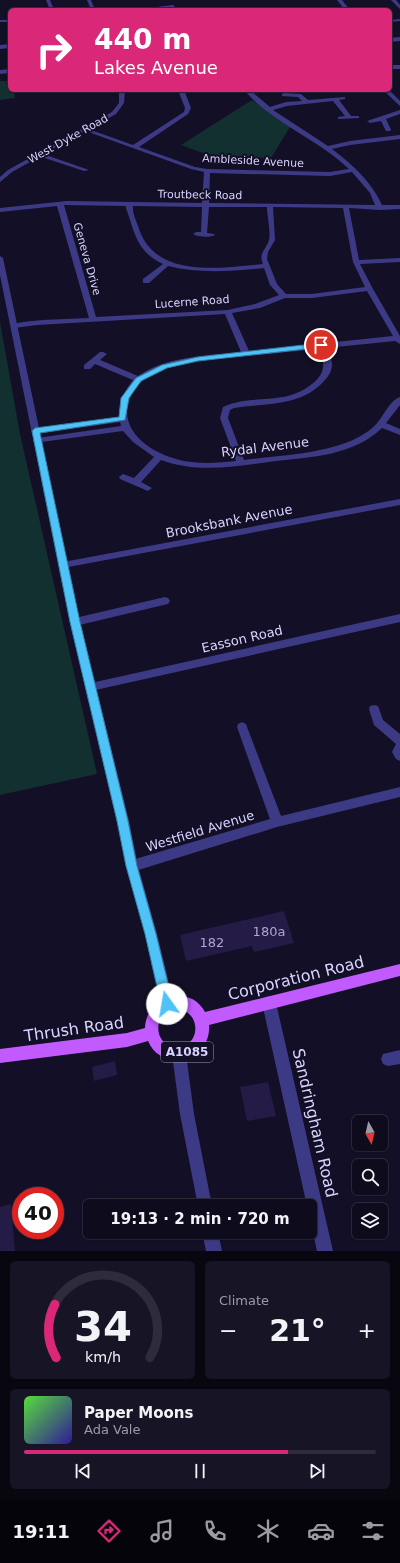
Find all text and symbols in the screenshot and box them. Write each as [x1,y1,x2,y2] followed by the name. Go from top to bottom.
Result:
[94,23,191,56] text: 440 m
[28,24,80,76] icon: right
[94,57,218,78] text: Lakes Avenue
[26,112,110,166] street label: West Dyke Road
[202,152,304,170] street label: Ambleside Avenue
[157,188,242,202] street label: Troutbeck Road
[70,221,104,297] street label: Geneva Drive
[154,293,230,311] street label: Lucerne Road
[304,328,338,362] pin
[310,334,332,356] icon: arrive
[220,434,310,460] street label: Rydal Avenue
[164,501,294,541] street label: Brooksbank Avenue
[200,622,284,656] street label: Easson Road
[144,807,256,855] street label: Westfield Avenue
[253,924,285,939] house number: 180a
[200,935,224,950] house number: 182
[226,952,366,1004] street label: Corporation Road
[146,983,188,1025] position arrow
[22,1013,125,1046] street label: Thrush Road
[161,1042,213,1062] road number: A1085
[289,1047,341,1199] street label: Sandringham Road
[352,1115,388,1151] north arrow
[352,1115,388,1239] map controls
[352,1159,388,1195] button: search
[12,1187,64,1239] speed limit sign: 40
[352,1203,388,1239] button: layers
[110,1210,290,1228] text: 19:13 · 2 min · 720 m
[219,1293,269,1308] text: Climate
[74,1302,131,1351] text: 34
[269,1313,326,1348] text: 21°
[219,1318,237,1343] text: −
[358,1318,376,1343] text: +
[84,1349,121,1365] text: km/h
[84,1404,193,1422] text: Paper Moons
[84,1422,140,1437] text: Ada Vale
[72,1460,94,1482] icon: previous
[189,1460,211,1482] icon: pause
[306,1460,328,1482] icon: next
[95,1517,123,1545] icon: directions
[148,1517,176,1545] icon: music
[201,1517,229,1545] icon: phone
[254,1517,282,1545] icon: climate
[307,1517,335,1545] icon: car
[359,1517,387,1545] icon: filters
[12,1521,70,1542] text: 19:11

